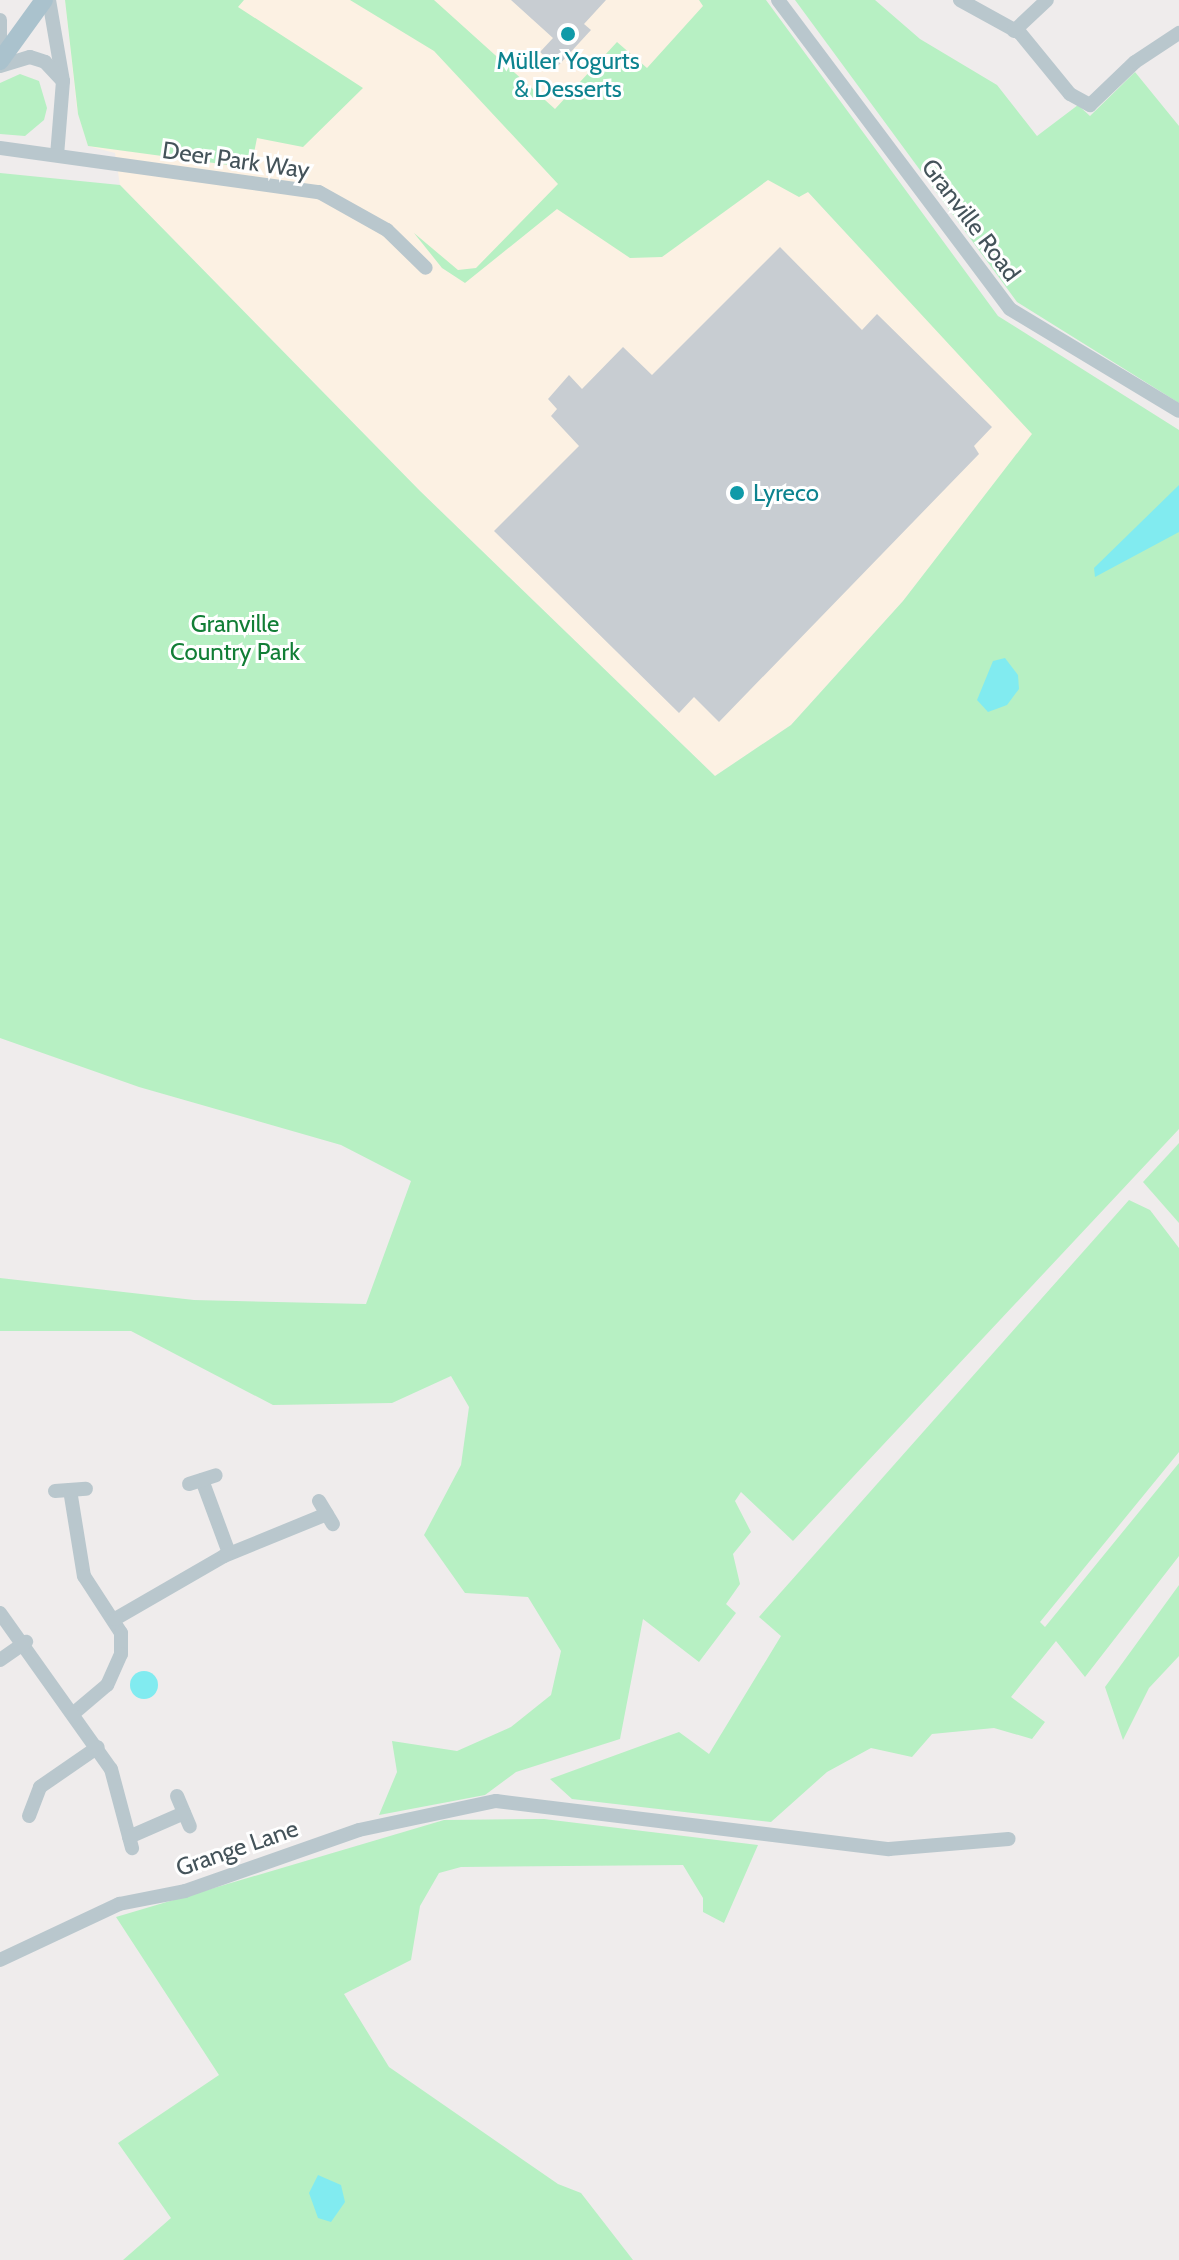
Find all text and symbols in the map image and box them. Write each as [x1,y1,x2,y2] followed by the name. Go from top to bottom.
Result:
[559,25,577,43] marker: Müller Yogurts & Desserts
[496,47,640,103] place label: Müller Yogurts & Desserts
[161,135,311,185] street label: Deer Park Way
[916,153,1026,287] street label: Granville Road
[753,479,819,507] place label: Lyreco
[728,484,746,502] marker: Lyreco
[170,610,300,666] park label: Granville Country Park
[172,1814,302,1882] street label: Grange Lane

